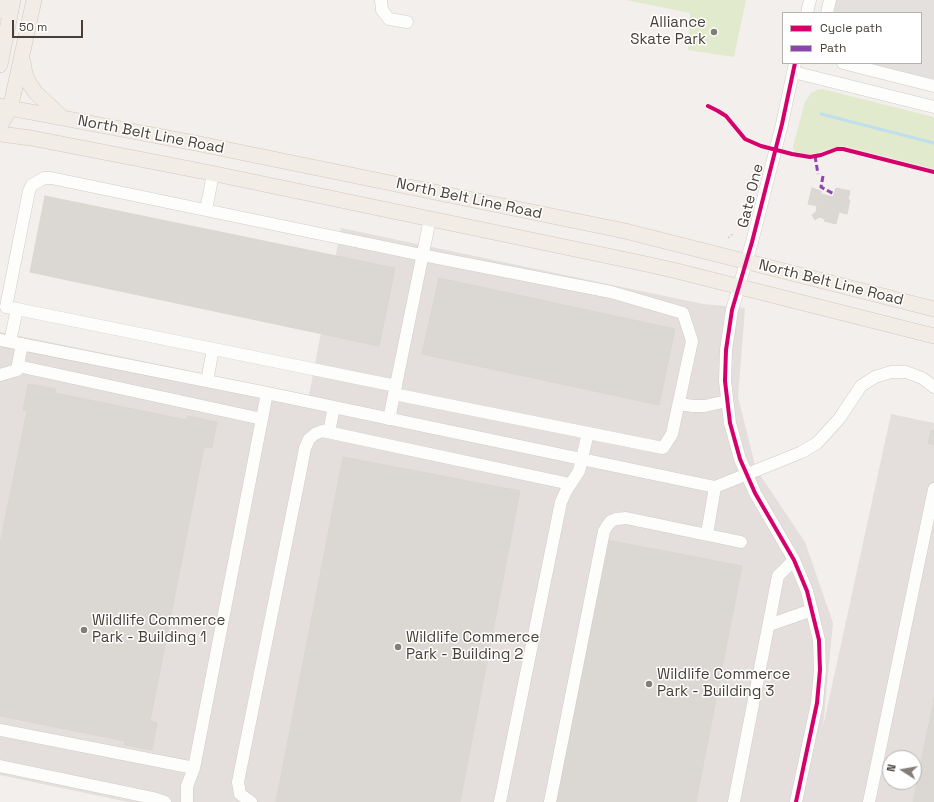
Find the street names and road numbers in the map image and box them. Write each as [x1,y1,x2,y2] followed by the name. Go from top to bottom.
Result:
[76,112,226,158] street label: North Belt Line Road
[734,162,768,230] street label: Gate One
[394,175,544,223] street label: North Belt Line Road
[757,256,905,310] street label: North Belt Line Road

